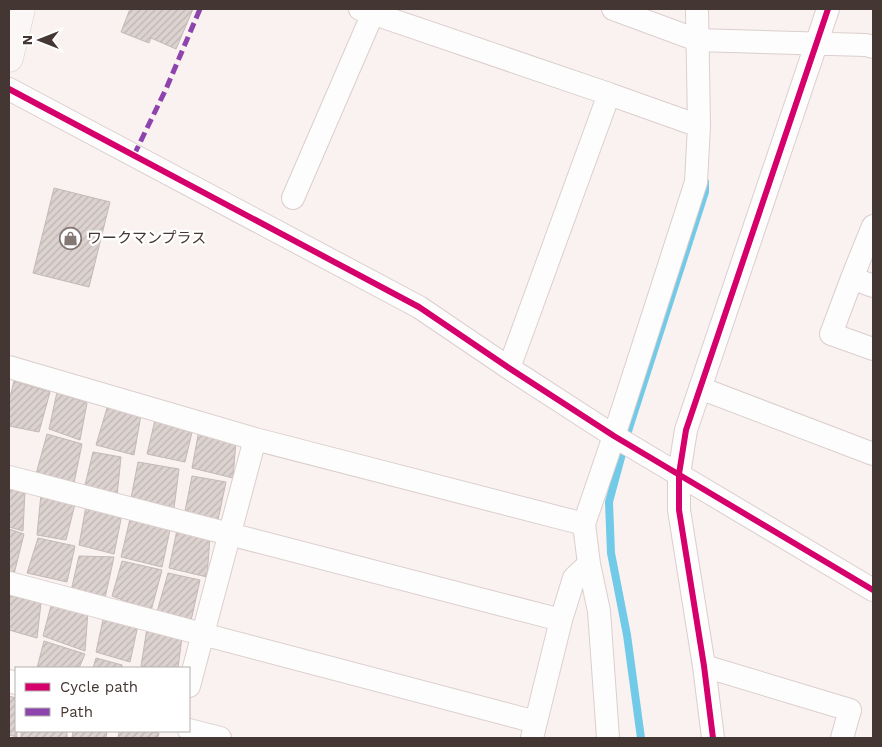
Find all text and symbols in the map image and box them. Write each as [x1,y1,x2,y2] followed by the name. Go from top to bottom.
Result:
[15,15,65,65] north arrow
[19,35,35,45] text: N
[59,226,83,250] shop icon: ワークマンプラス
[87,229,206,247] place label: ワークマンプラス
[15,667,190,732] legend
[60,678,138,696] text: Cycle path
[60,703,93,721] text: Path

